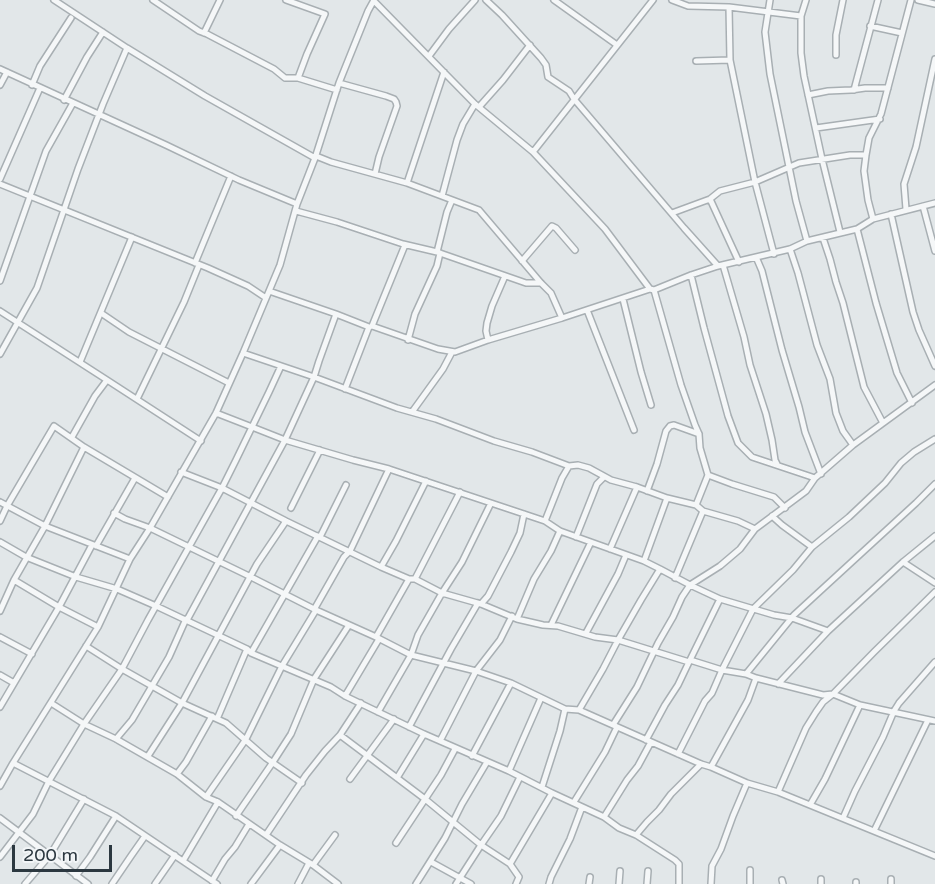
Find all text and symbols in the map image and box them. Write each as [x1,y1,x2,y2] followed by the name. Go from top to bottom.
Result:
[15,833,116,871] scale bar
[23,844,78,866] text: 200 m

